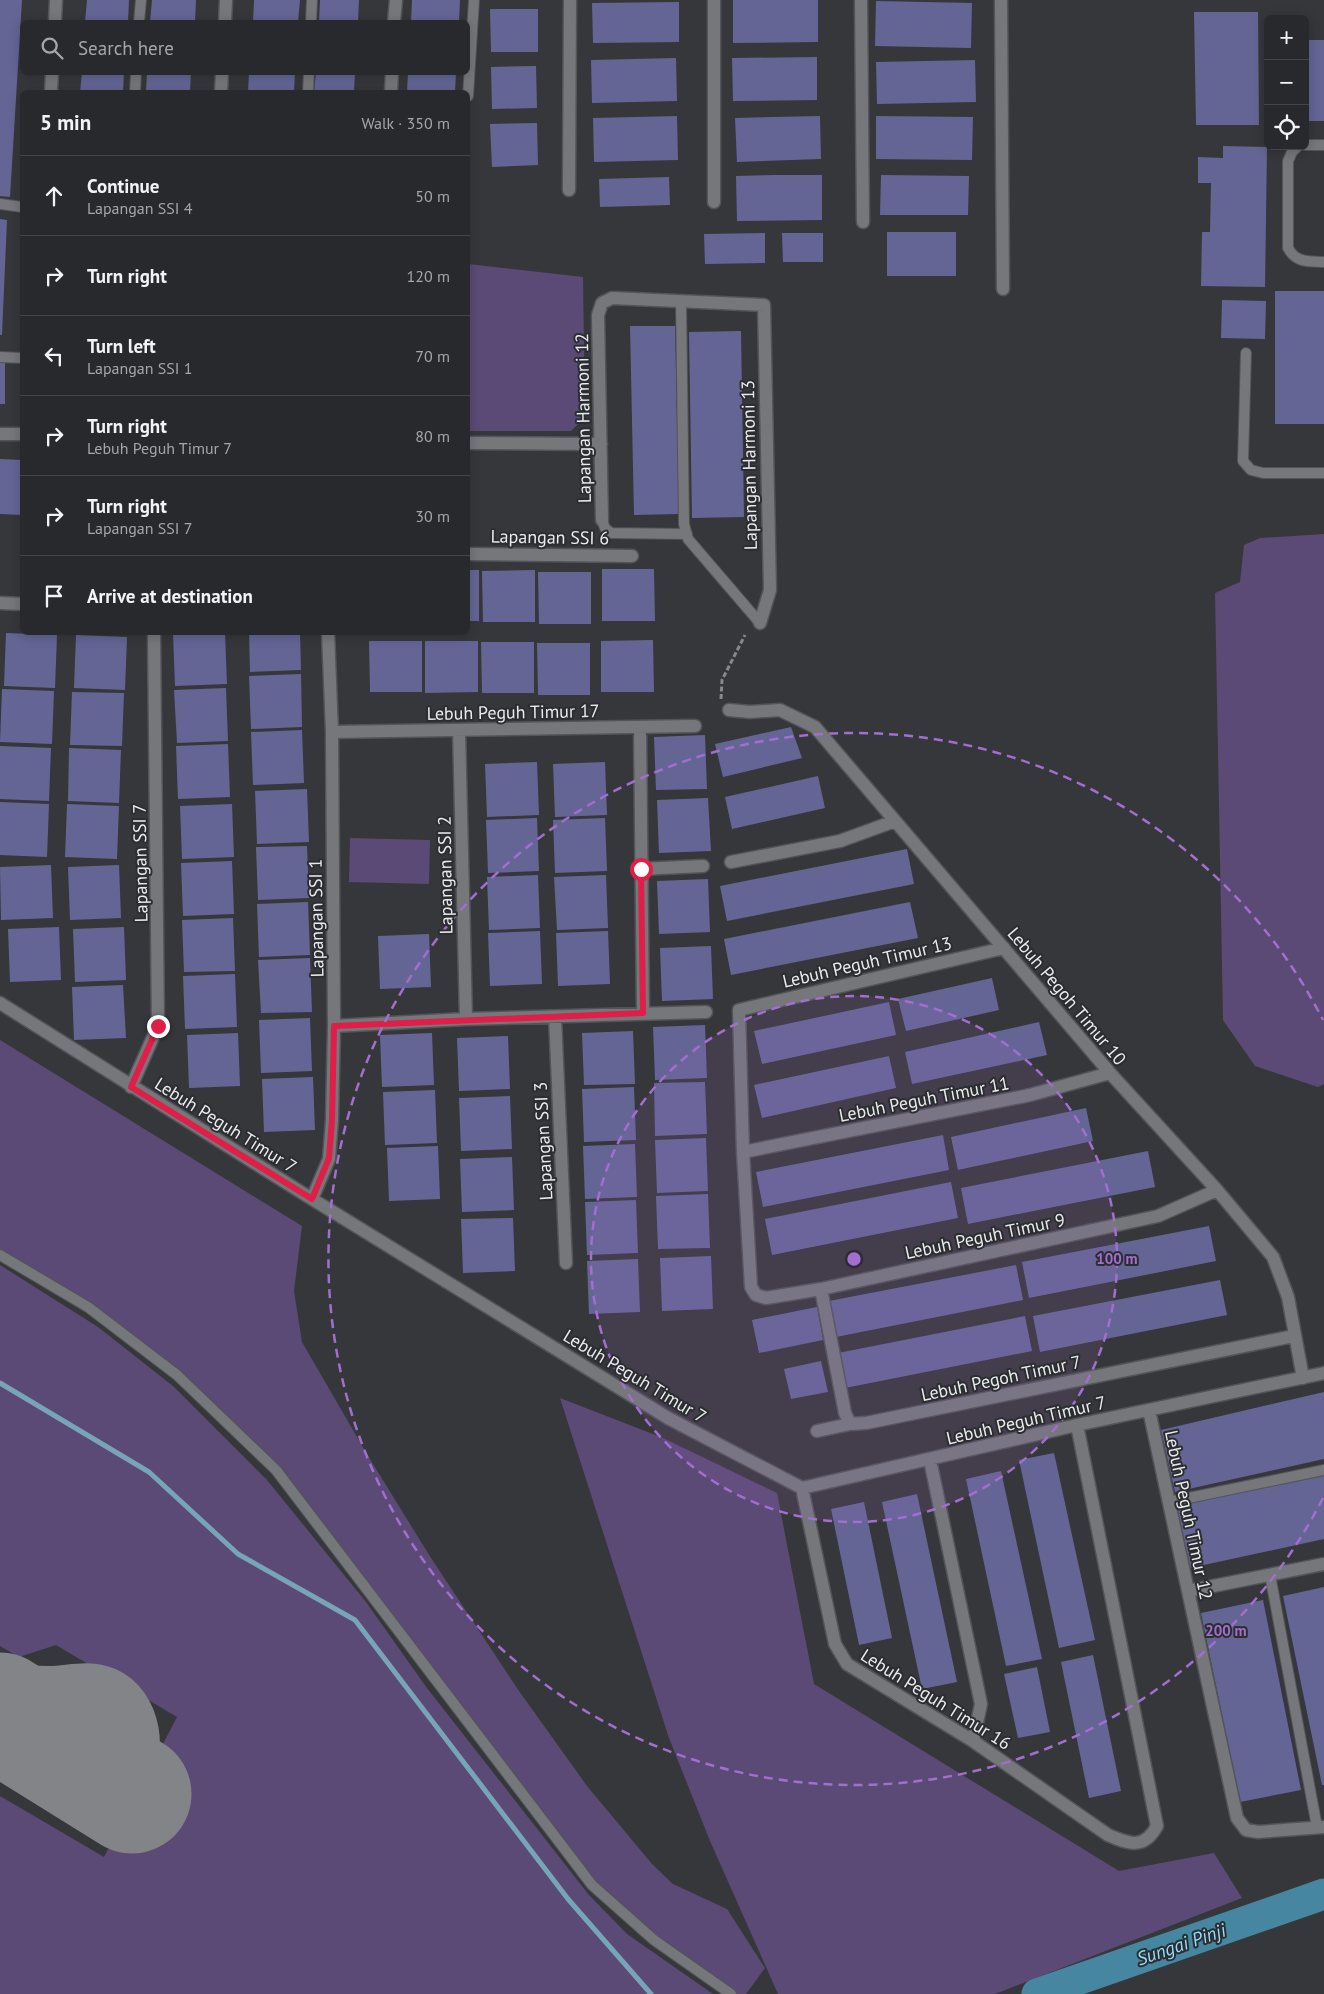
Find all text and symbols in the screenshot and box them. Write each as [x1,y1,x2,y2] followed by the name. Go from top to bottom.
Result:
[1264,15,1309,150] map controls
[1264,15,1309,60] button: +
[20,20,470,75] search box
[38,34,66,62] icon: search
[78,36,174,60] text: Search here
[1264,60,1309,105] button: −
[1264,105,1309,150] button: locate
[40,109,91,136] text: 5 min
[361,113,450,133] text: Walk · 350 m
[87,174,159,198] text: Continue
[40,182,68,210] icon: ahead
[415,186,450,206] text: 50 m
[87,198,192,218] text: Lapangan SSI 4
[40,262,68,290] icon: right
[87,264,167,288] text: Turn right
[407,266,450,286] text: 120 m
[570,333,596,503] street label: Lapangan Harmoni 12
[87,334,156,358] text: Turn left
[40,342,68,370] icon: left
[415,346,450,366] text: 70 m
[87,358,192,378] text: Lapangan SSI 1
[736,380,762,550] street label: Lapangan Harmoni 13
[87,414,167,438] text: Turn right
[40,422,68,450] icon: right
[415,426,450,446] text: 80 m
[87,438,232,458] text: Lebuh Peguh Timur 7
[87,494,167,518] text: Turn right
[40,502,68,530] icon: right
[415,506,450,526] text: 30 m
[87,518,192,538] text: Lapangan SSI 7
[491,524,609,550] street label: Lapangan SSI 6
[40,582,68,610] icon: arrive
[87,584,253,608] text: Arrive at destination
[426,699,600,725] street label: Lebuh Peguh Timur 17
[127,804,153,922] street label: Lapangan SSI 7
[432,816,458,934] street label: Lapangan SSI 2
[630,858,653,881] route start
[303,859,329,977] street label: Lapangan SSI 1
[1003,922,1131,1070] street label: Lebuh Pegoh Timur 10
[780,931,954,993] street label: Lebuh Peguh Timur 13
[147,1015,170,1038] route end
[837,1071,1011,1127] street label: Lebuh Peguh Timur 11
[151,1072,301,1178] street label: Lebuh Peguh Timur 7
[528,1081,558,1201] street label: Lapangan SSI 3
[903,1208,1067,1264] street label: Lebuh Peguh Timur 9
[1096,1249,1138,1268] text: 100 m
[845,1250,863,1268] centre of rings
[559,1324,711,1428] street label: Lebuh Peguh Timur 7
[919,1350,1083,1406] street label: Lebuh Pegoh Timur 7
[944,1390,1108,1450] street label: Lebuh Peguh Timur 7
[1160,1428,1218,1602] street label: Lebuh Peguh Timur 12
[1205,1621,1247,1640] text: 200 m
[857,1643,1015,1755] street label: Lebuh Peguh Timur 16
[1133,1917,1230,1970] water label: Sungai Pinji

